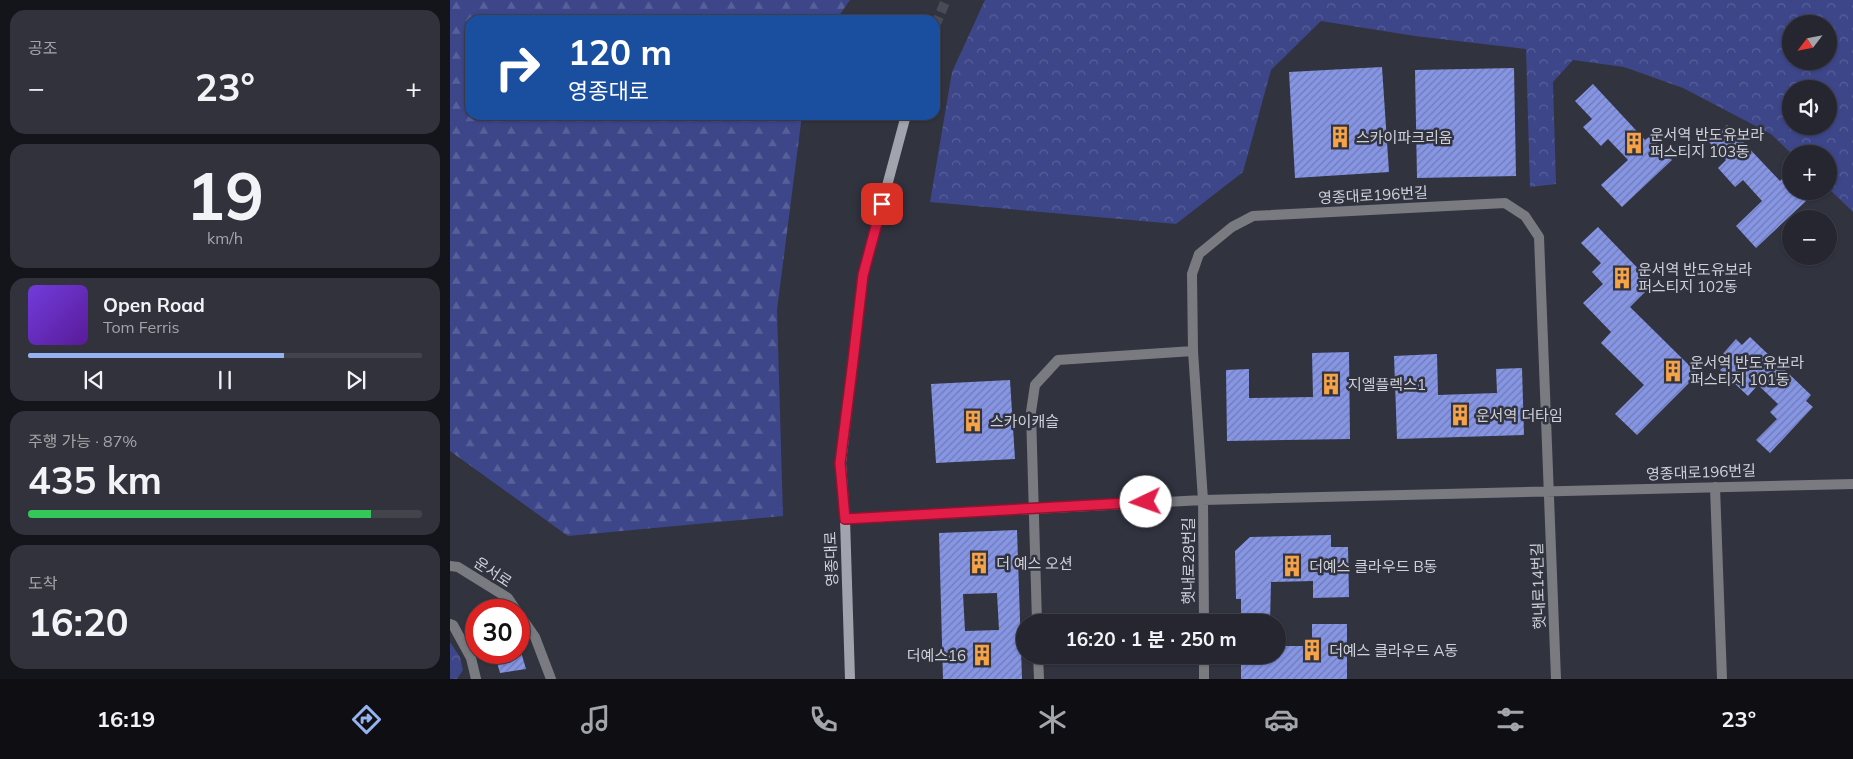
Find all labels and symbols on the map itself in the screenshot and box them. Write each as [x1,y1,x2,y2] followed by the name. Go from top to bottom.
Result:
[1782,15,1838,70] north arrow
[1327,124,1353,150] building icon: 스카이파크리움
[1650,125,1765,161] place label: 운서역 반도유보라 퍼스티지 103동
[1356,128,1453,147] place label: 스카이파크리움
[1621,130,1647,156] building icon: 운서역 반도유보라 퍼스티지 103동
[861,183,903,225] pin
[1318,183,1428,207] street label: 영종대로196번길
[1638,260,1753,296] place label: 운서역 반도유보라 퍼스티지 102동
[1609,265,1635,291] building icon: 운서역 반도유보라 퍼스티지 102동
[1690,353,1805,389] place label: 운서역 반도유보라 퍼스티지 101동
[1660,358,1686,384] building icon: 운서역 반도유보라 퍼스티지 101동
[1318,371,1344,397] building icon: 지엘플렉스1
[1348,375,1426,394] place label: 지엘플렉스1
[1447,402,1473,428] building icon: 운서역 더타임
[1476,406,1563,425] place label: 운서역 더타임
[960,408,986,434] building icon: 스카이캐슬
[990,412,1059,431] place label: 스카이캐슬
[1646,461,1756,483] street label: 영종대로196번길
[1119,475,1171,527] position arrow
[1179,517,1198,605] street label: 햇내로28번길
[821,531,841,587] street label: 영종대로
[1527,542,1549,630] street label: 햇내로14번길
[966,550,992,576] building icon: 더 예스 오션
[470,553,516,591] street label: 운서로
[1279,553,1305,579] building icon: 더예스 클라우드 B동
[996,554,1073,573] place label: 더 예스 오션
[1309,557,1437,576] place label: 더예스 클라우드 B동
[465,599,530,664] speed limit sign: 30
[1299,637,1325,663] building icon: 더예스 클라우드 A동
[1329,641,1458,660] place label: 더예스 클라우드 A동
[969,642,995,668] building icon: 더예스16
[907,646,966,665] place label: 더예스16

